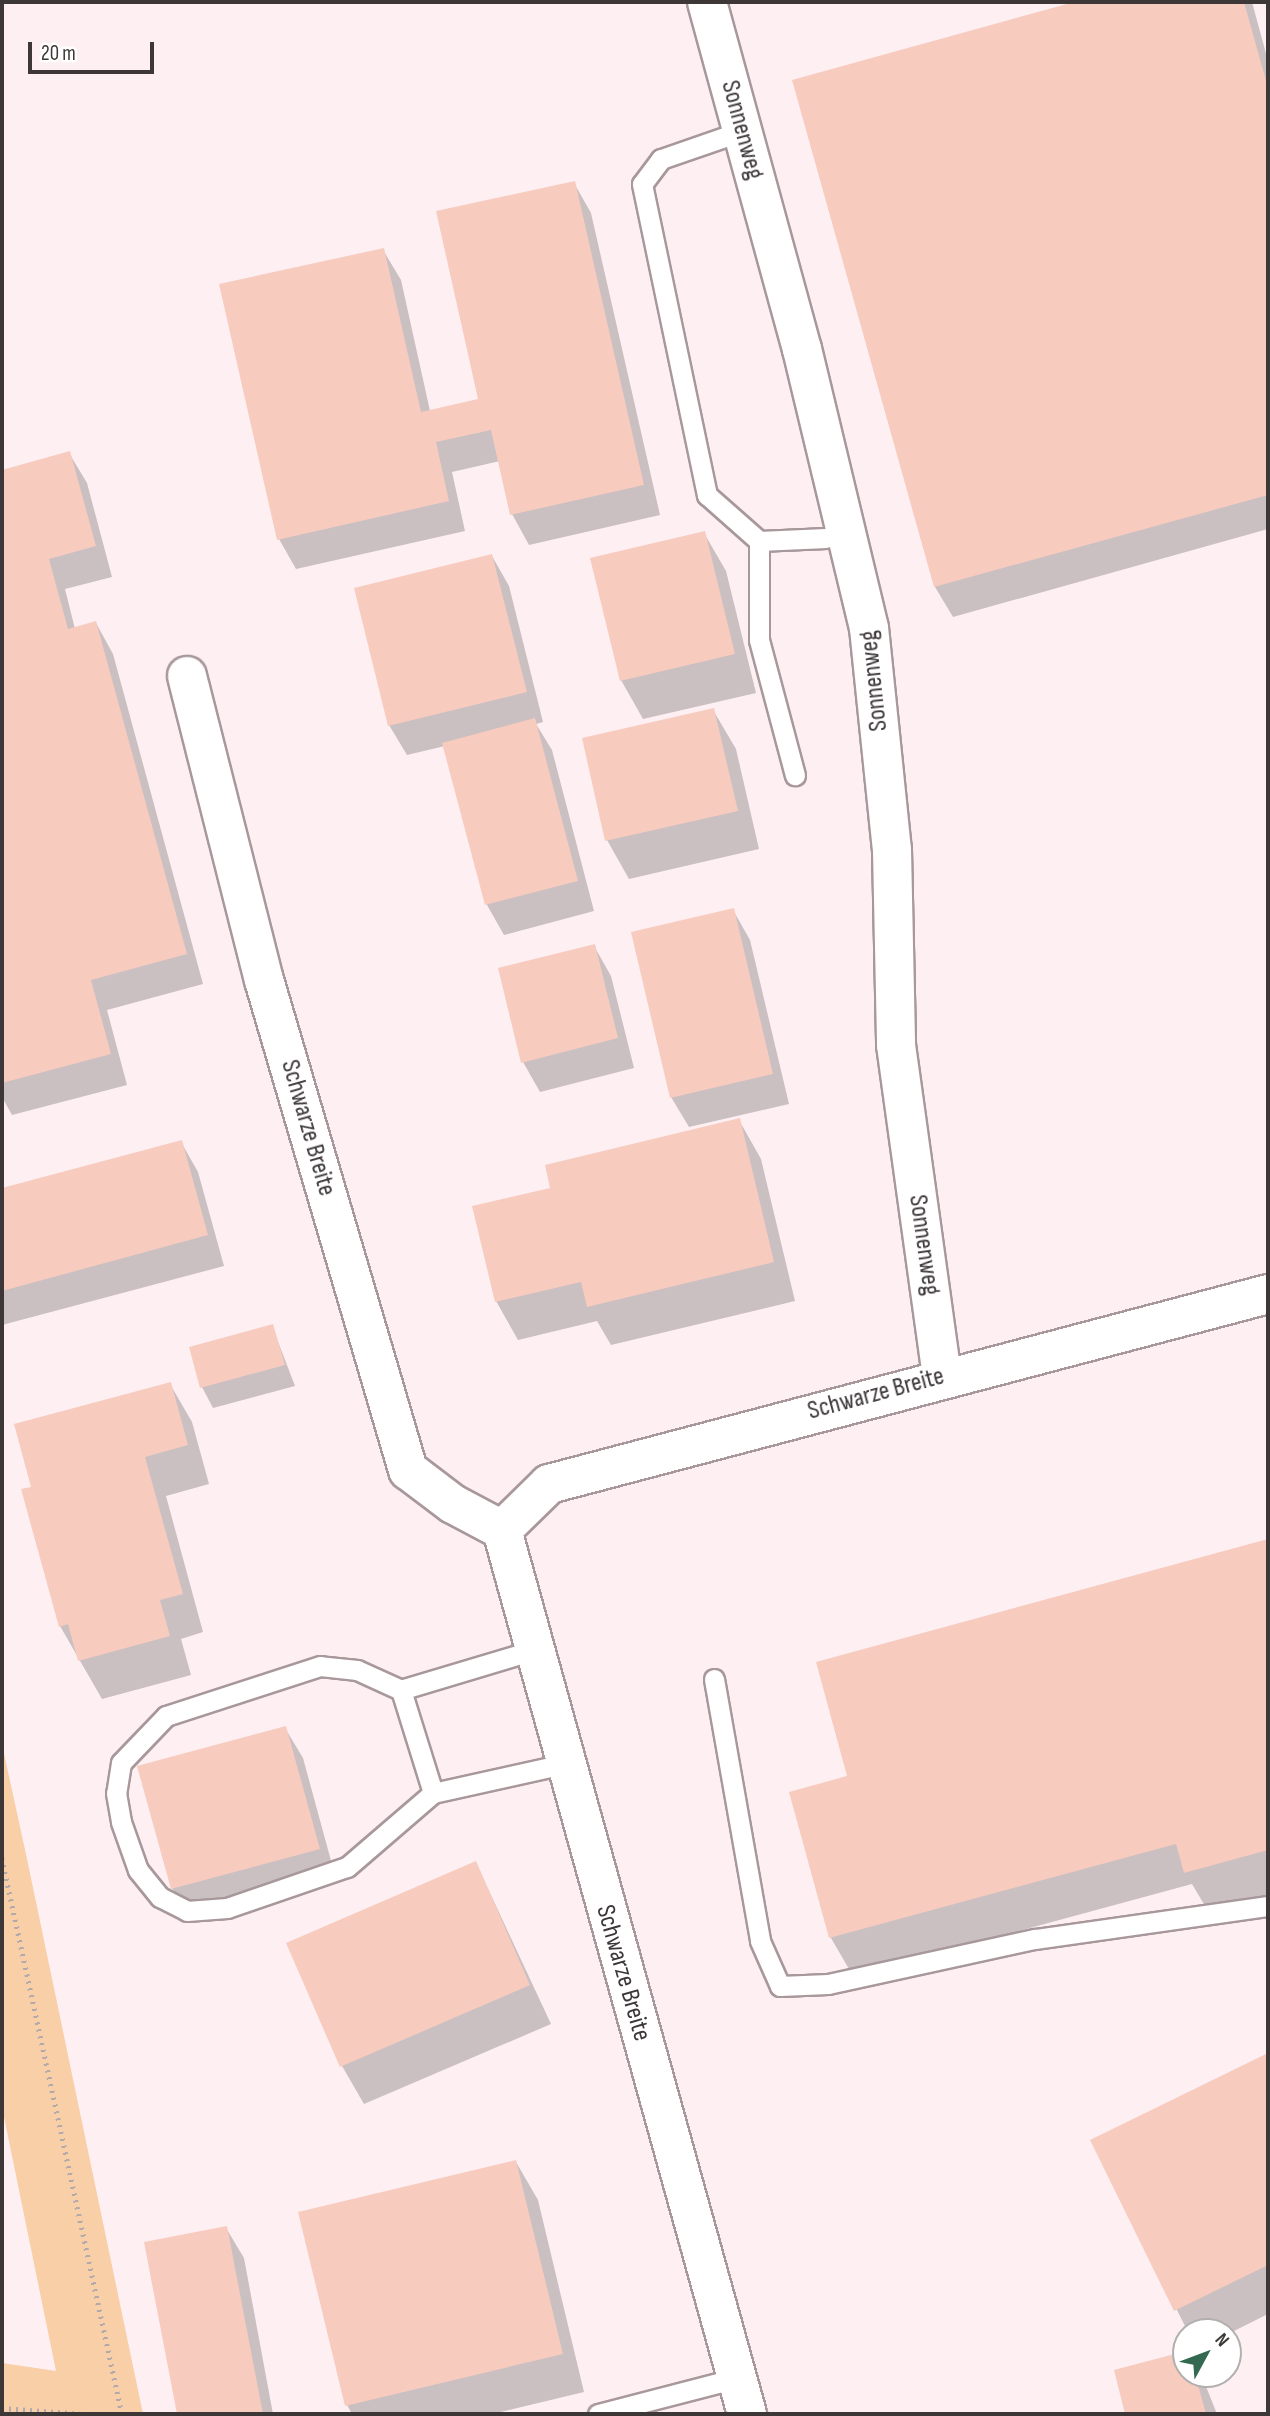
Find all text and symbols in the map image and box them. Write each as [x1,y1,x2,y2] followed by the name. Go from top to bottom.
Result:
[32,28,158,72] scale bar
[41,41,76,66] text: 20 m
[714,77,770,183] street label: Sonnenweg
[853,629,895,733] street label: Sonnenweg
[274,1056,342,1200] street label: Schwarze Breite
[902,1193,946,1297] street label: Sonnenweg
[804,1361,948,1427] street label: Schwarze Breite
[589,1901,657,2045] street label: Schwarze Breite
[1172,2318,1242,2388] north arrow
[1210,2329,1234,2352] text: N

